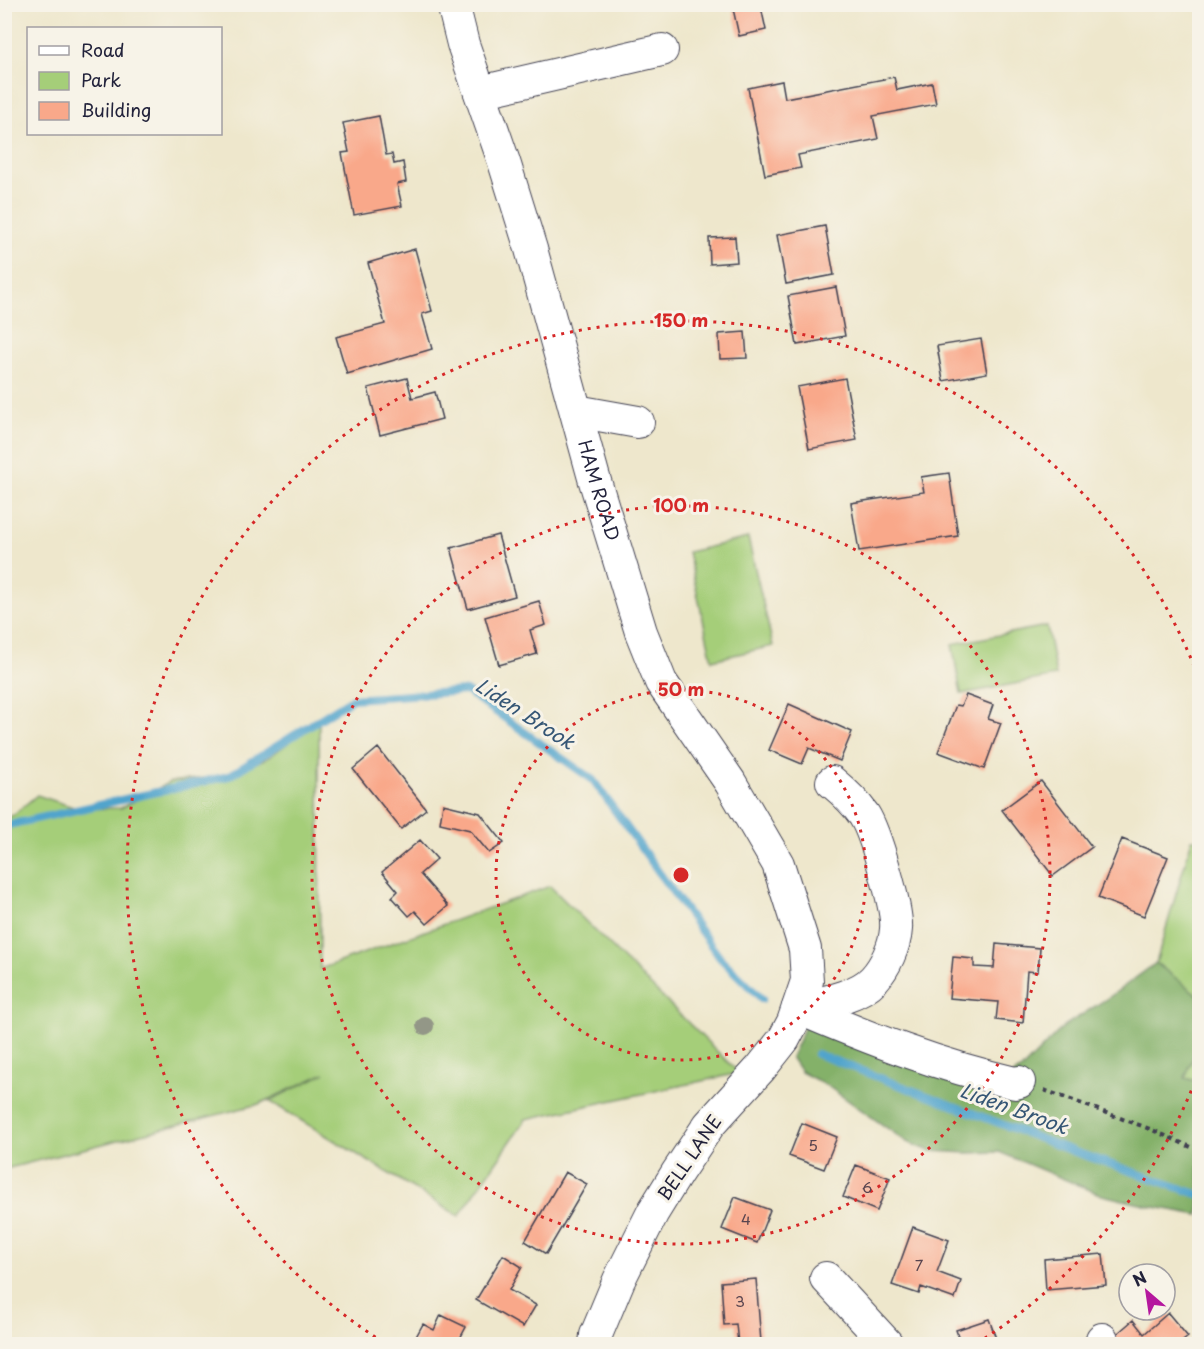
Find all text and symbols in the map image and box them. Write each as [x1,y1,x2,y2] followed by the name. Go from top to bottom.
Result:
[27,27,222,135] legend
[81,36,125,63] text: Road
[81,66,121,93] text: Park
[81,96,151,123] text: Building
[654,306,708,333] text: 150 m
[572,437,627,544] street label: HAM ROAD
[653,491,709,518] text: 100 m
[470,670,582,757] water label: Liden Brook
[658,675,704,702] text: 50 m
[671,865,691,885] centre of rings
[956,1075,1074,1142] water label: Liden Brook
[650,1109,727,1205] street label: BELL LANE
[808,1133,818,1156] house number: 5
[862,1175,872,1198] house number: 6
[741,1207,751,1230] house number: 4
[915,1253,924,1276] house number: 7
[1117,1262,1177,1322] north arrow
[1128,1264,1151,1292] text: N
[735,1289,745,1312] house number: 3

